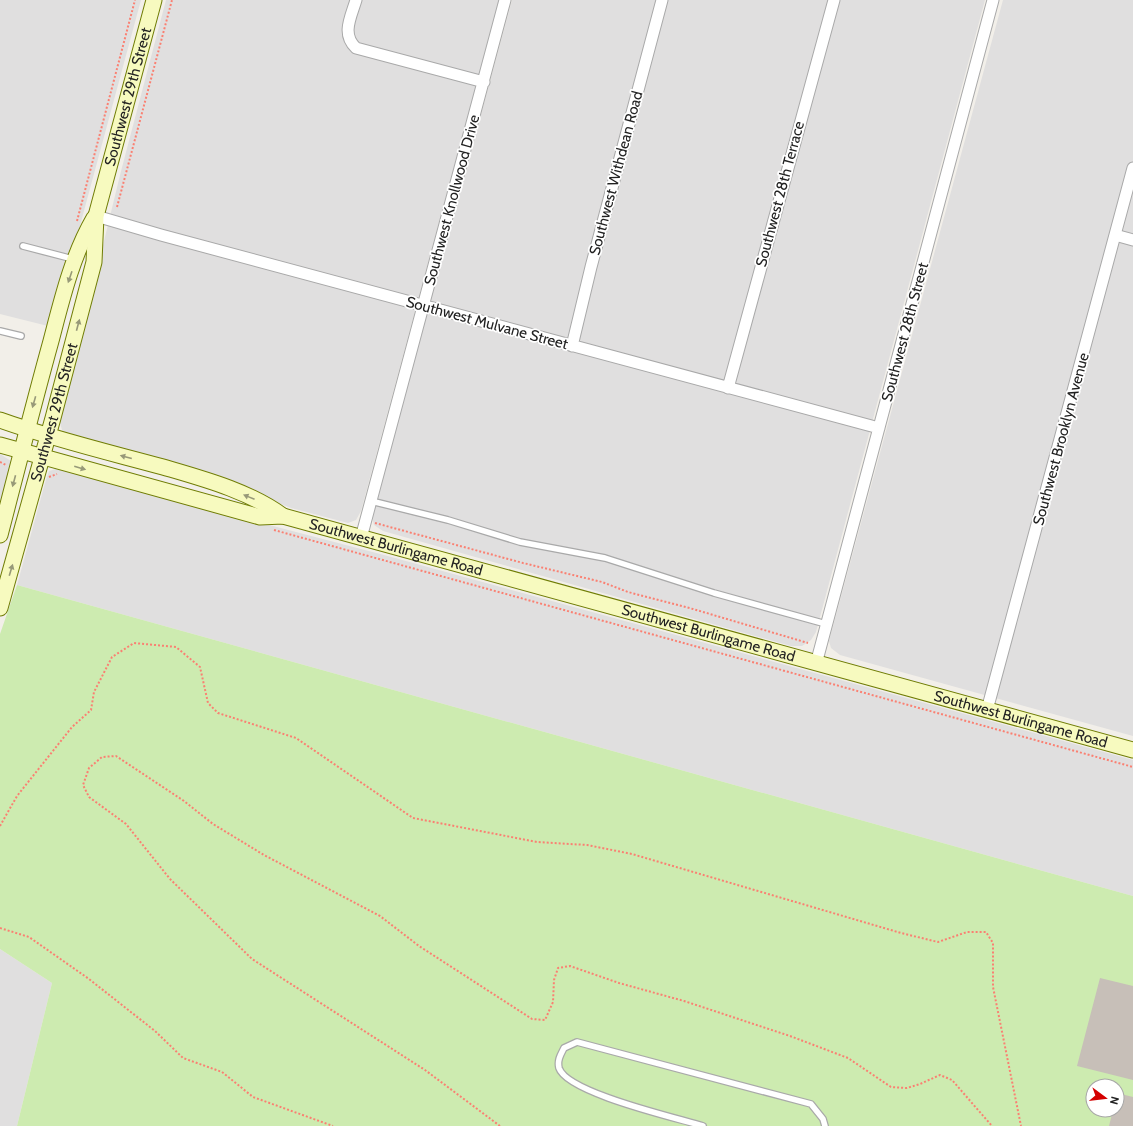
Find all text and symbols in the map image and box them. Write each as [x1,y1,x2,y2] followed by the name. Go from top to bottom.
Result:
[101,26,155,168] street label: Southwest 29th Street
[585,89,647,257] street label: Southwest Withdean Road
[421,112,484,287] street label: Southwest Knollwood Drive
[752,119,808,269] street label: Southwest 28th Terrace
[878,261,932,403] street label: Southwest 28th Street
[66,271,72,283] one-way arrow
[404,293,570,353] street label: Southwest Mulvane Street
[75,319,81,331] one-way arrow
[27,341,81,484] street label: Southwest 29th Street
[1029,350,1093,527] street label: Southwest Brooklyn Avenue
[31,396,37,408] one-way arrow
[119,454,131,460] one-way arrow
[74,465,86,471] one-way arrow
[11,475,17,487] one-way arrow
[244,494,255,500] one-way arrow
[307,515,485,580] street label: Southwest Burlingame Road
[9,564,15,576] one-way arrow
[620,601,797,666] street label: Southwest Burlingame Road
[932,687,1110,752] street label: Southwest Burlingame Road
[1085,1078,1125,1118] north arrow
[1107,1095,1122,1106] text: N

